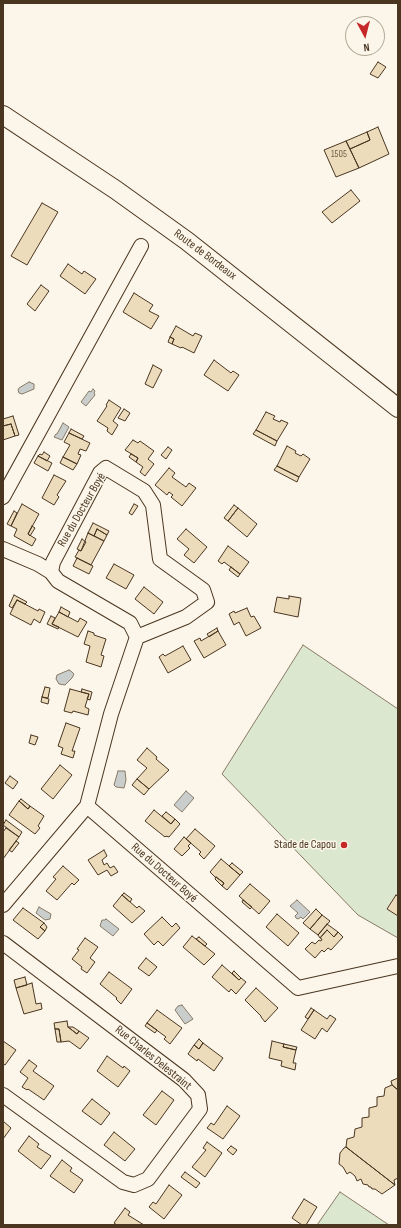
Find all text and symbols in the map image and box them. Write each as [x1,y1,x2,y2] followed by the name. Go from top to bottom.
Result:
[345,16,385,56] north arrow
[363,41,370,54] text: N
[331,148,347,160] house number: 1505
[171,227,239,283] street label: Route de Bordeaux
[55,470,109,550] street label: Rue du Docteur Boyé
[274,838,336,852] place label: Stade de Capou
[128,840,200,906] street label: Rue du Docteur Boyé
[339,840,349,850] marker: Stade de Capou
[112,1023,194,1093] street label: Rue Charles Delestraint

